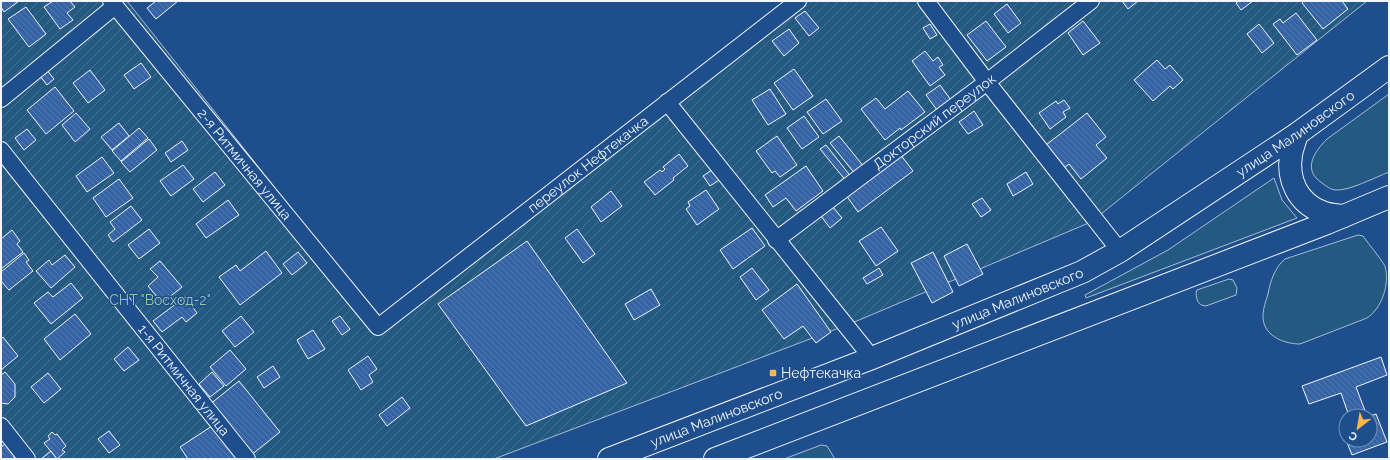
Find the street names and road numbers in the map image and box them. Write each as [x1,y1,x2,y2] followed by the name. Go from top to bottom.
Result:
[870,70,999,172] street label: Докторский переулок
[1233,87,1357,180] street label: улица Малиновского
[194,105,295,223] street label: 2-я Ритмичная улица
[525,113,651,216] street label: переулок Нефтекачка
[950,264,1086,332] street label: улица Малиновского
[135,321,233,439] street label: 1-я Ритмичная улица
[648,385,785,450] street label: улица Малиновского

